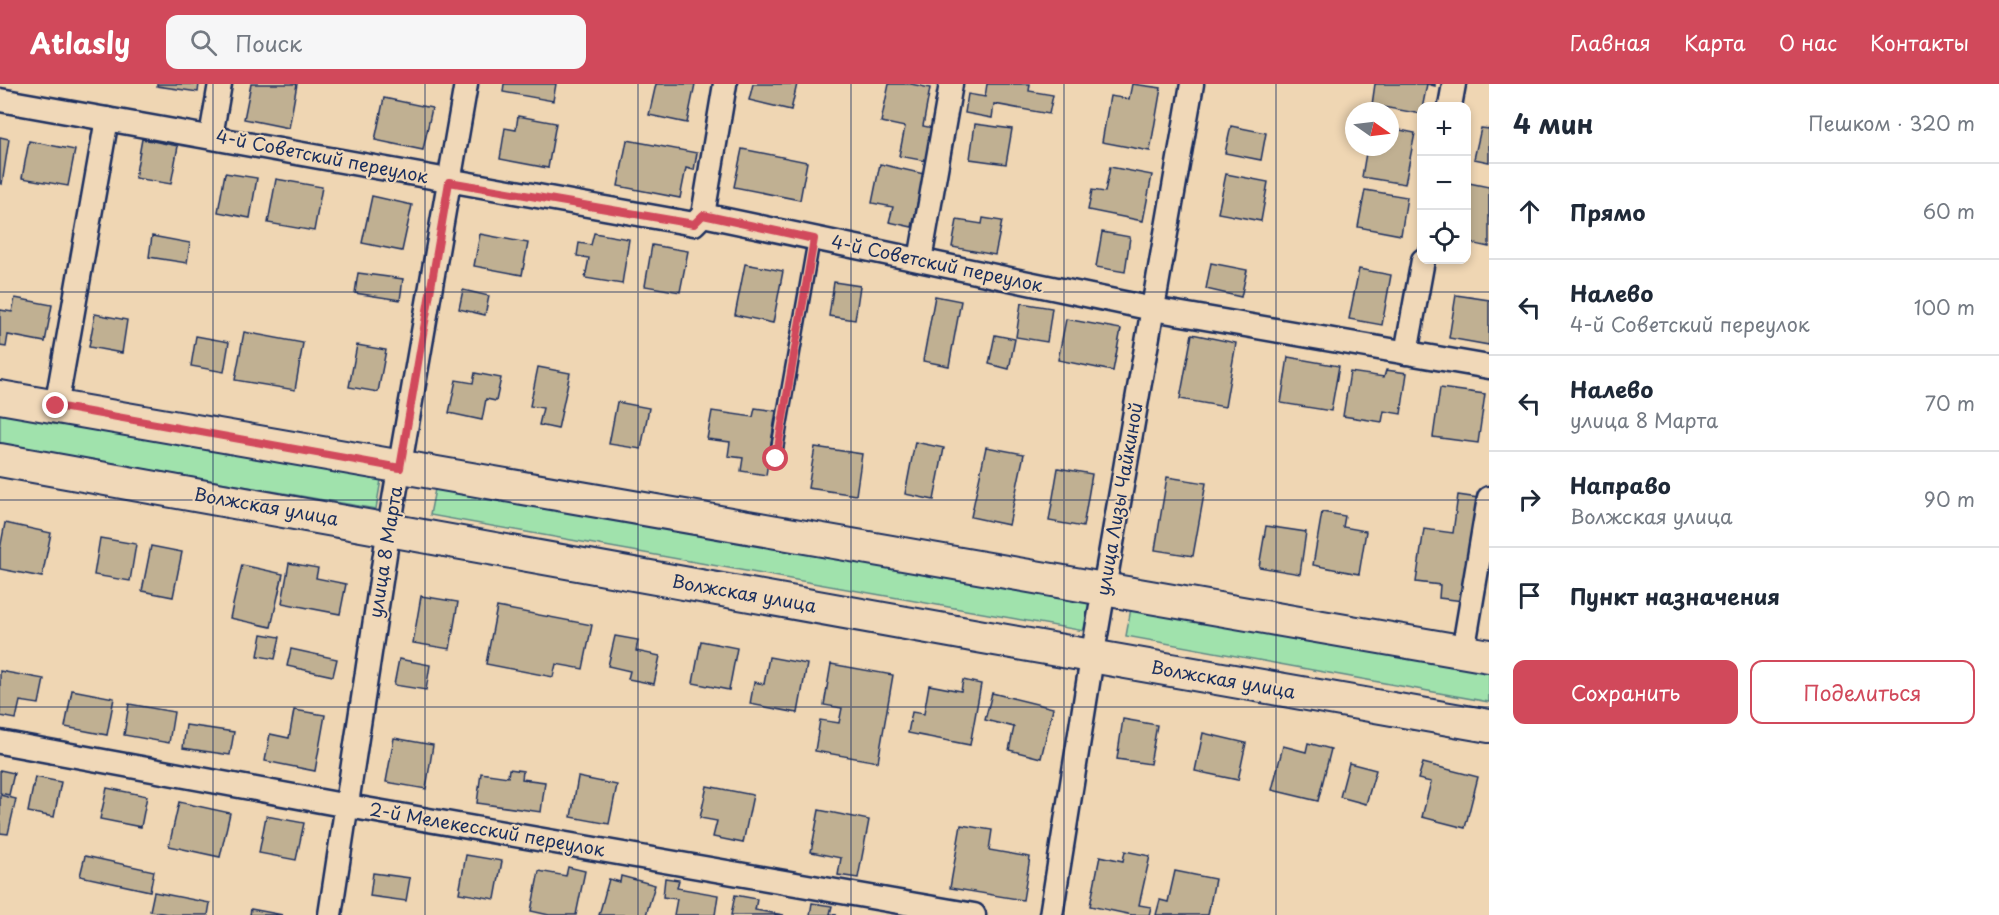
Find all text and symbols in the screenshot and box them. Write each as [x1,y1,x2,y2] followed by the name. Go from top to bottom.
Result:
[166,15,586,69] search box
[30,21,130,64] text: Atlasly
[187,26,220,59] icon: search
[235,26,302,59] text: Поиск
[1570,26,1651,58] text: Главная
[1684,26,1746,58] text: Карта
[1779,26,1837,58] text: О нас
[1870,26,1969,58] text: Контакты
[1345,102,1399,156] north arrow
[1417,102,1471,264] map controls
[1417,102,1471,156] button: +
[1513,104,1594,143] text: 4 мин
[1808,108,1975,138] text: Пешком · 320 m
[214,122,431,189] street label: 4-й Советский переулок
[1417,156,1471,210] button: −
[1513,195,1546,228] icon: ahead
[1570,195,1645,228] text: Прямо
[1923,196,1975,226] text: 60 m
[1417,210,1471,264] button: locate
[829,227,1046,298] street label: 4-й Советский переулок
[1570,276,1653,309] text: Налево
[1513,291,1546,324] icon: left
[1914,292,1975,322] text: 100 m
[1570,309,1810,339] text: 4-й Советский переулок
[1570,372,1653,405] text: Налево
[1513,387,1546,420] icon: left
[1925,388,1975,418] text: 70 m
[42,392,68,418] route end
[1088,400,1149,598] street label: улица Лизы Чайкиной
[1570,405,1718,435] text: улица 8 Марта
[762,445,788,471] route start
[1570,468,1671,501] text: Направо
[192,480,341,532] street label: Волжская улица
[1513,483,1546,516] icon: right
[361,484,408,620] street label: улица 8 Марта
[1924,484,1975,514] text: 90 m
[1570,501,1733,531] text: Волжская улица
[670,567,819,619] street label: Волжская улица
[1513,579,1546,612] icon: arrive
[1570,579,1780,612] text: Пункт назначения
[1149,653,1298,705] street label: Волжская улица
[1513,660,1738,724] button: Сохранить
[1750,660,1975,724] button: Поделиться
[367,795,607,863] street label: 2-й Мелекесский переулок

